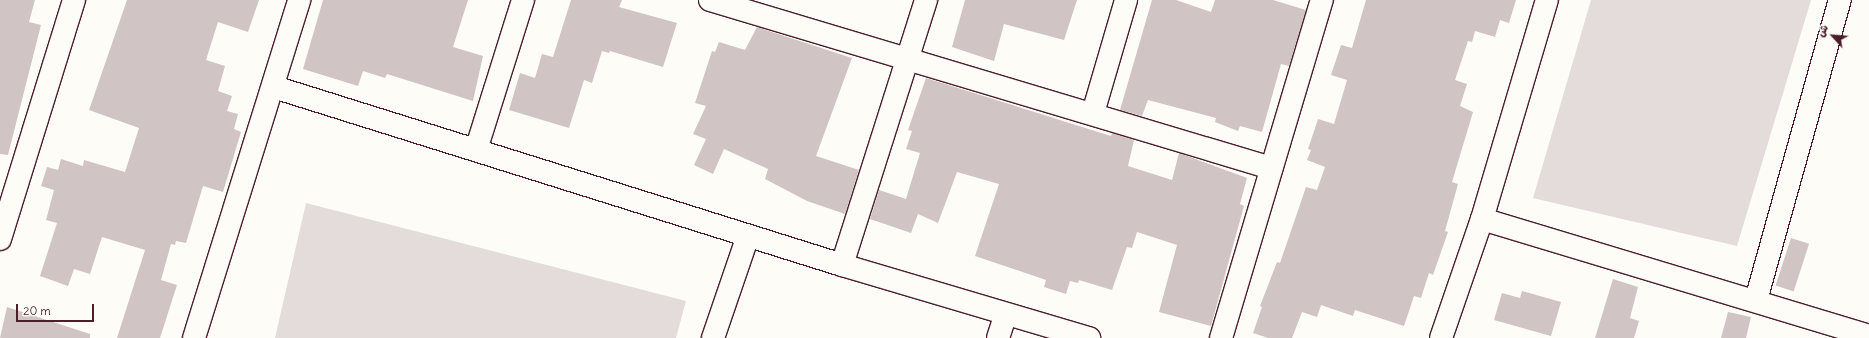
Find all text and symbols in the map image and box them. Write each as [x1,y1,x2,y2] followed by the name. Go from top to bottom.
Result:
[1813,16,1853,56] north arrow
[1813,22,1831,39] text: ش
[18,296,96,322] scale bar
[23,303,51,318] text: 20 m

